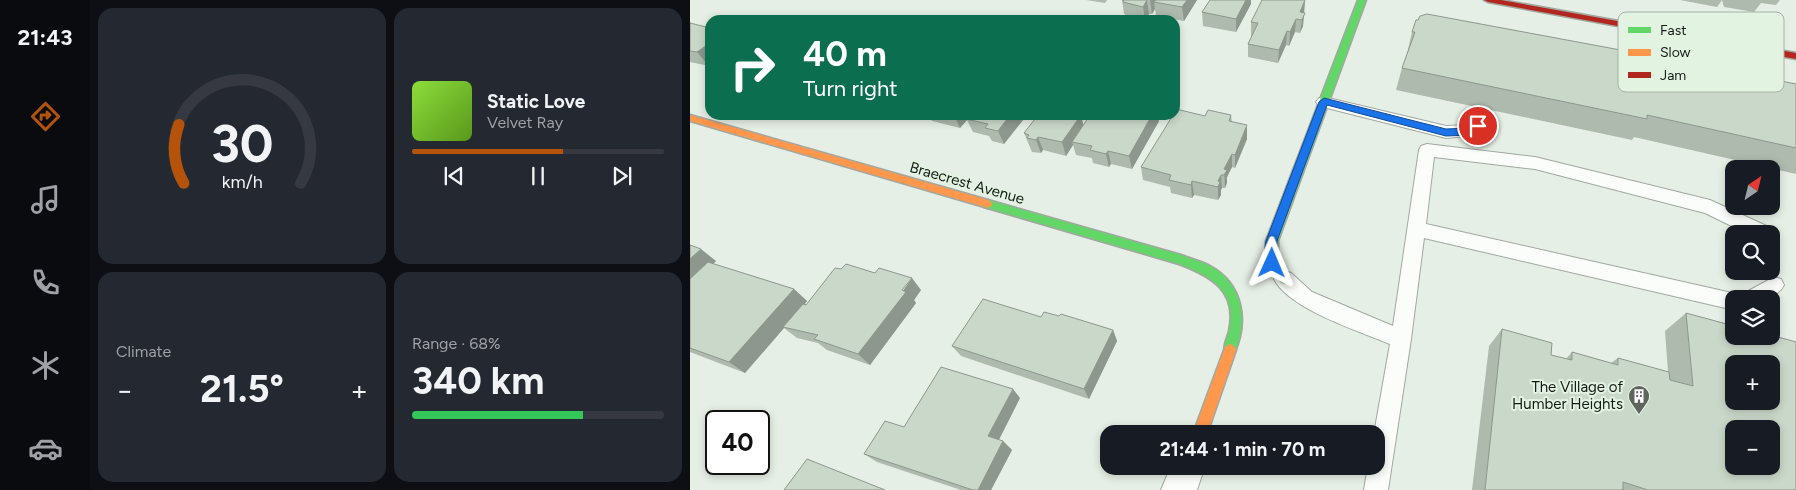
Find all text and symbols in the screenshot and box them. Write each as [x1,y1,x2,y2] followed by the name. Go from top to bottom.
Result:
[1618,12,1784,92] legend
[1660,22,1686,39] text: Fast
[18,24,72,51] text: 21:43
[803,33,887,75] text: 40 m
[720,35,785,100] icon: right
[1660,44,1691,61] text: Slow
[1660,67,1686,84] text: Jam
[803,75,898,102] text: Turn right
[487,90,585,113] text: Static Love
[28,99,63,134] icon: directions
[1457,105,1499,147] pin
[1464,112,1492,140] icon: arrive
[211,113,273,175] text: 30
[487,113,563,132] text: Velvet Ray
[908,158,1026,208] street label: Braecrest Avenue
[1725,160,1780,215] north arrow
[1725,160,1780,475] map controls
[440,162,468,190] icon: previous
[524,162,552,190] icon: pause
[608,162,636,190] icon: next
[222,171,262,192] text: km/h
[28,182,63,217] icon: music
[1725,225,1780,280] button: search
[1245,236,1297,288] position arrow
[28,265,63,300] icon: phone
[1725,290,1780,345] button: layers
[412,334,501,353] text: Range · 68%
[116,342,171,361] text: Climate
[28,348,63,383] icon: climate
[1725,355,1780,410] button: +
[412,358,544,404] text: 340 km
[200,366,284,412] text: 21.5°
[116,373,133,407] text: −
[351,373,368,407] text: +
[1512,378,1623,413] place label: The Village of Humber Heights
[1627,384,1651,415] building icon: The Village of Humber Heights
[705,410,770,475] speed limit sign: 40
[1725,420,1780,475] button: −
[28,431,63,466] icon: car
[1160,438,1325,461] text: 21:44 · 1 min · 70 m

